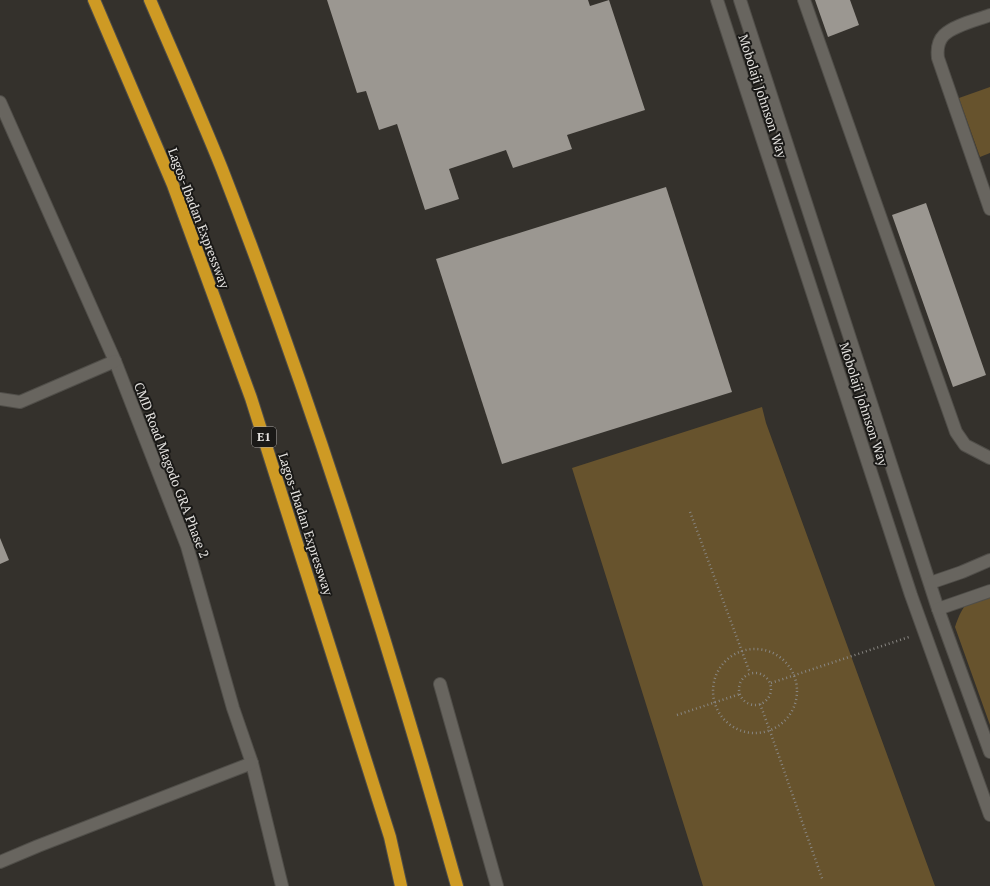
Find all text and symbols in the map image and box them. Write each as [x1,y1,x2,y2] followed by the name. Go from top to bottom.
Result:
[734,32,792,161] street label: Mobolaji Johnson Way
[164,145,234,291] street label: Lagos-Ibadan Expressway
[835,340,893,469] street label: Mobolaji Johnson Way
[130,380,214,560] street label: CMD Road Magodo GRA Phase 2
[252,427,276,447] road number: E1
[274,450,338,598] street label: Lagos-Ibadan Expressway

